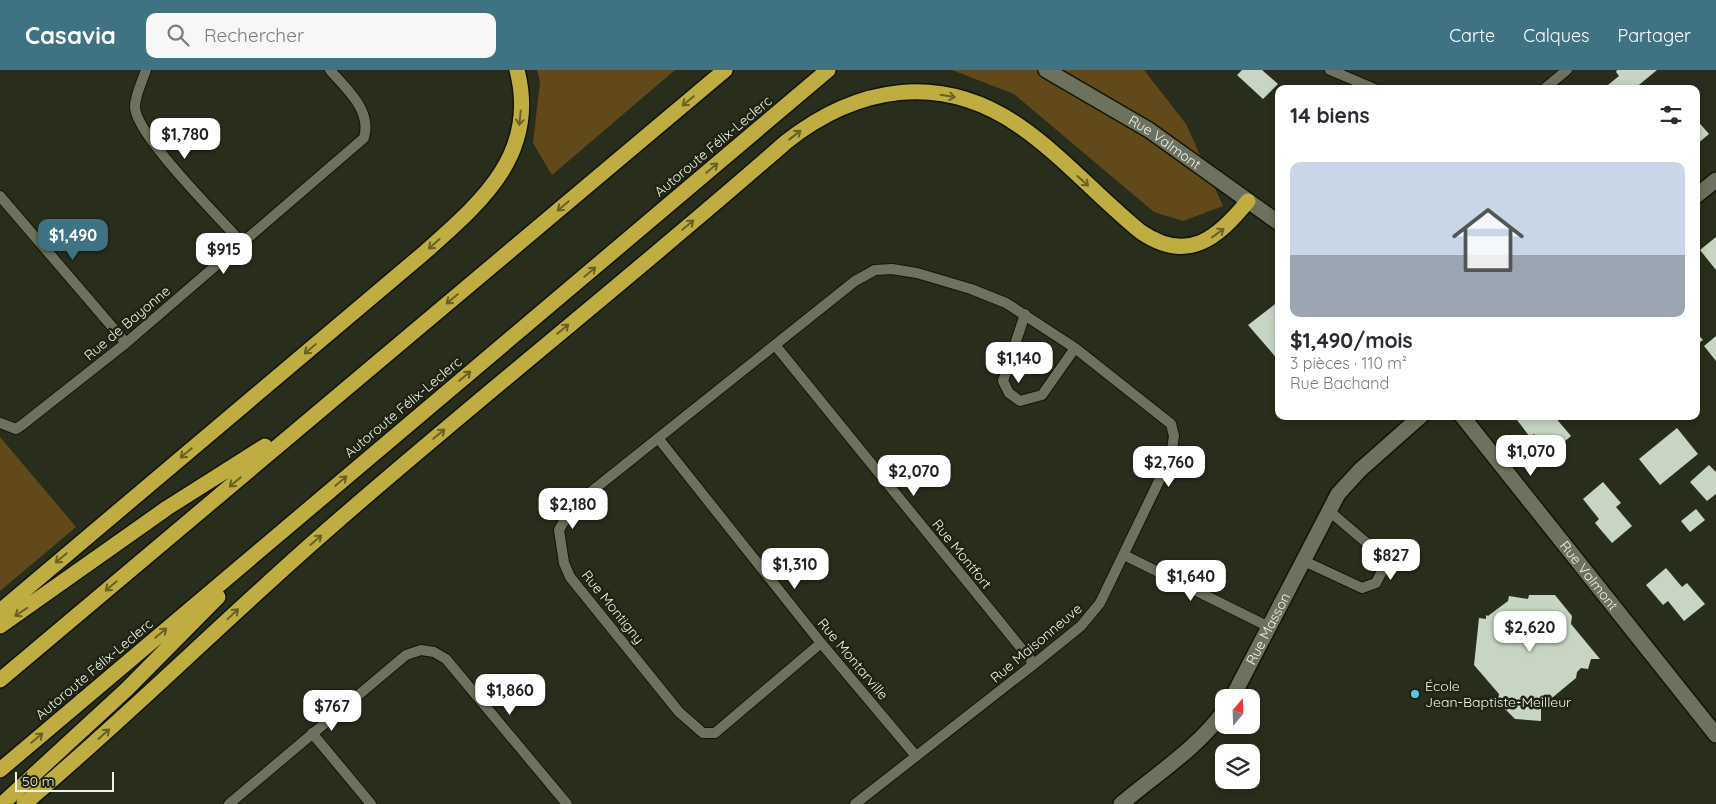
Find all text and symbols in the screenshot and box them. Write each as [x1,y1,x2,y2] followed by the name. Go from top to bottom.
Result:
[146,13,496,58] search box
[25,20,116,50] text: Casavia
[164,21,192,49] icon: search
[204,23,304,47] text: Rechercher
[1449,24,1495,47] text: Carte
[1523,24,1590,47] text: Calques
[1618,24,1691,47] text: Partager
[939,91,955,101] one-way arrow
[651,92,775,200] street label: Autoroute Félix-Leclerc
[681,96,694,107] one-way arrow
[1657,101,1685,129] icon: filters
[1290,102,1370,128] text: 14 biens
[515,110,525,126] one-way arrow
[1125,111,1205,173] street label: Rue Valmont
[144,118,226,160] pin: $1,780
[161,124,209,144] text: $1,780
[788,129,801,140] one-way arrow
[706,163,719,174] one-way arrow
[1077,175,1090,187] one-way arrow
[1443,195,1533,285] icon: home
[557,200,570,212] one-way arrow
[32,218,114,261] pin: $1,490
[681,219,694,230] one-way arrow
[49,225,97,245] text: $1,490
[1211,228,1225,238] one-way arrow
[194,232,254,275] pin: $915
[428,238,441,250] one-way arrow
[207,239,241,259] text: $915
[583,266,596,277] one-way arrow
[80,282,174,364] street label: Rue de Bayonne
[446,293,459,305] one-way arrow
[557,324,570,335] one-way arrow
[1290,327,1413,353] text: $1,490/mois
[978,342,1060,384] pin: $1,140
[304,343,317,354] one-way arrow
[997,348,1041,368] text: $1,140
[341,353,465,461] street label: Autoroute Félix-Leclerc
[1290,353,1407,373] text: 3 pièces · 110 m²
[459,370,472,382] one-way arrow
[1290,373,1389,393] text: Rue Bachand
[432,429,445,440] one-way arrow
[1490,434,1572,477] pin: $1,070
[1507,441,1555,461] text: $1,070
[1128,446,1210,488] pin: $2,760
[179,448,192,459] one-way arrow
[1144,452,1194,472] text: $2,760
[873,454,955,497] pin: $2,070
[889,461,939,481] text: $2,070
[334,475,347,486] one-way arrow
[229,476,242,487] one-way arrow
[532,488,614,530] pin: $2,180
[550,494,596,514] text: $2,180
[928,515,996,593] street label: Rue Montfort
[309,534,322,546] one-way arrow
[1556,537,1622,614] street label: Rue Valmont
[1361,538,1421,581] pin: $827
[1373,545,1409,565] text: $827
[754,548,836,590] pin: $1,310
[55,552,68,563] one-way arrow
[773,554,817,574] text: $1,310
[1150,560,1232,602] pin: $1,640
[1167,566,1215,586] text: $1,640
[578,567,648,647] street label: Rue Montigny
[105,581,118,592] one-way arrow
[1242,590,1294,668] street label: Rue Masson
[986,599,1086,687] street label: Rue Maisonneuve
[14,607,28,617] one-way arrow
[227,608,240,620] one-way arrow
[1489,610,1571,653] pin: $2,620
[32,615,156,723] street label: Autoroute Félix-Leclerc
[814,615,892,704] street label: Rue Montarville
[1505,617,1555,637] text: $2,620
[155,628,168,639] one-way arrow
[469,674,551,716] pin: $1,860
[1425,677,1572,711] place label: École Jean-Baptiste-Meilleur
[486,680,534,700] text: $1,860
[1409,688,1421,700] marker: École Jean-Baptiste-Meilleur
[1215,689,1260,734] north arrow
[1215,689,1260,789] map controls
[302,690,362,732] pin: $767
[314,696,350,716] text: $767
[98,728,111,740] one-way arrow
[31,732,44,744] one-way arrow
[1215,744,1260,789] button: layers
[15,769,114,792] scale bar
[22,772,55,790] text: 50 m

